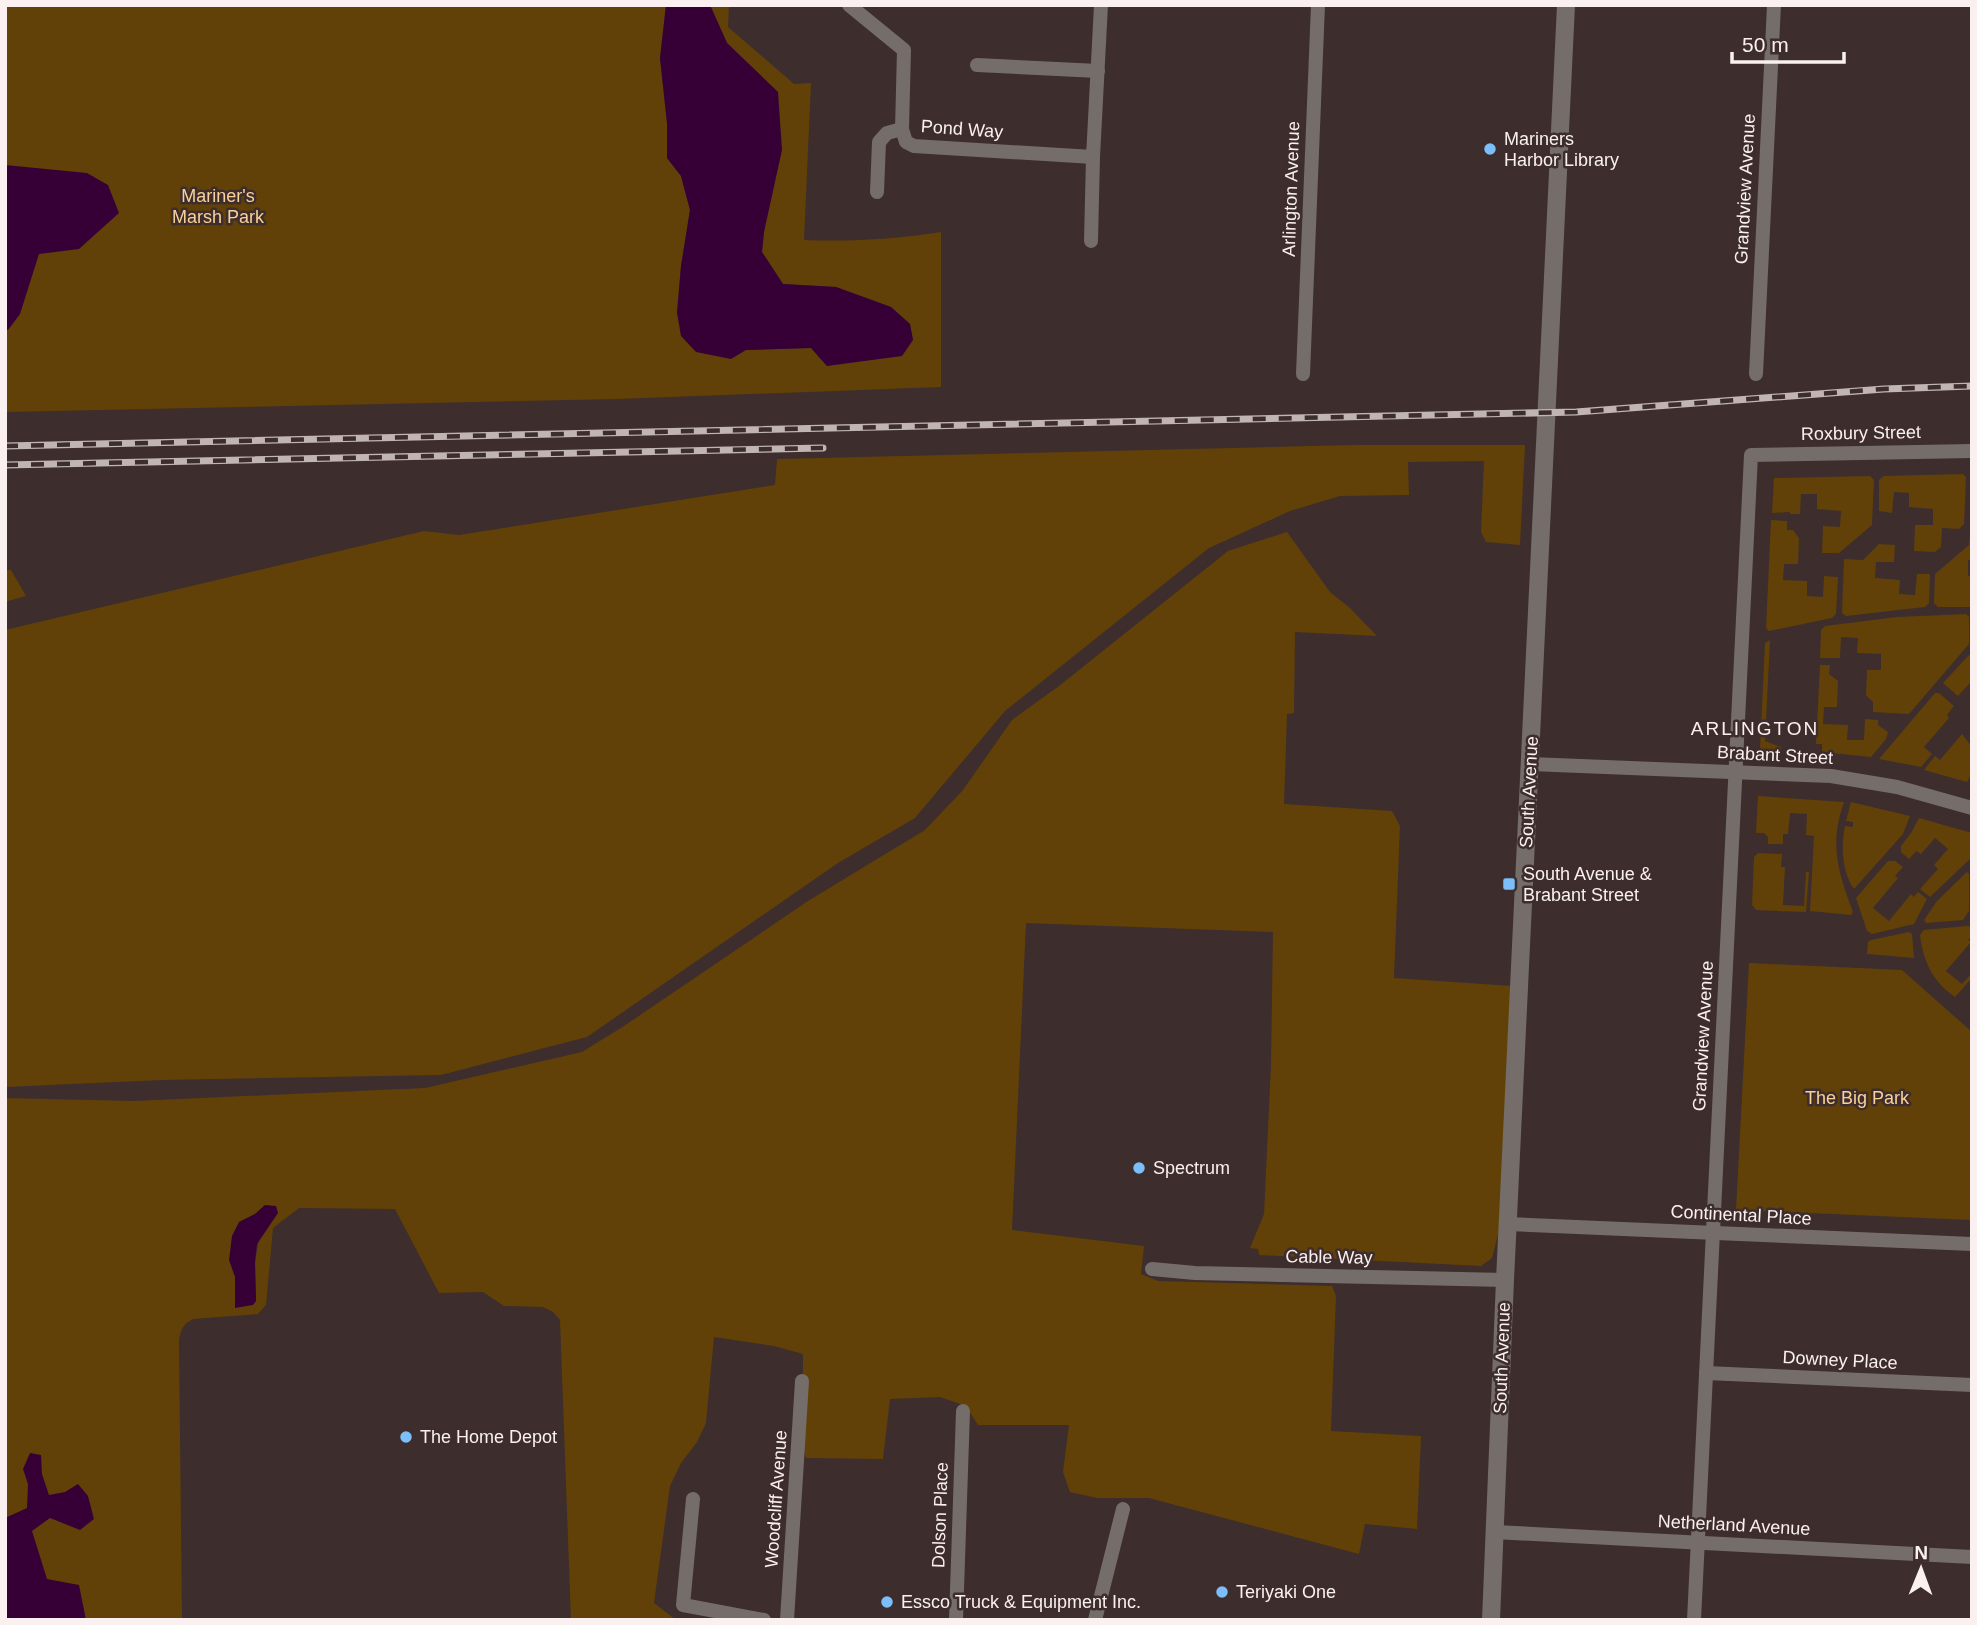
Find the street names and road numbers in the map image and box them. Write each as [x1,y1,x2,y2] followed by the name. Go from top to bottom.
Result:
[1731,113,1759,265] street label: Grandview Avenue
[920,116,1004,142] street label: Pond Way
[1279,121,1303,257] street label: Arlington Avenue
[1801,422,1921,444] street label: Roxbury Street
[1516,736,1542,848] street label: South Avenue
[1717,742,1833,768] street label: Brabant Street
[1689,960,1717,1112] street label: Grandview Avenue
[1670,1201,1812,1229] street label: Continental Place
[1285,1246,1373,1268] street label: Cable Way
[1490,1302,1514,1414] street label: South Avenue
[1782,1347,1898,1373] street label: Downey Place
[761,1429,791,1569] street label: Woodcliff Avenue
[928,1462,952,1568] street label: Dolson Place
[1657,1511,1811,1539] street label: Netherland Avenue

